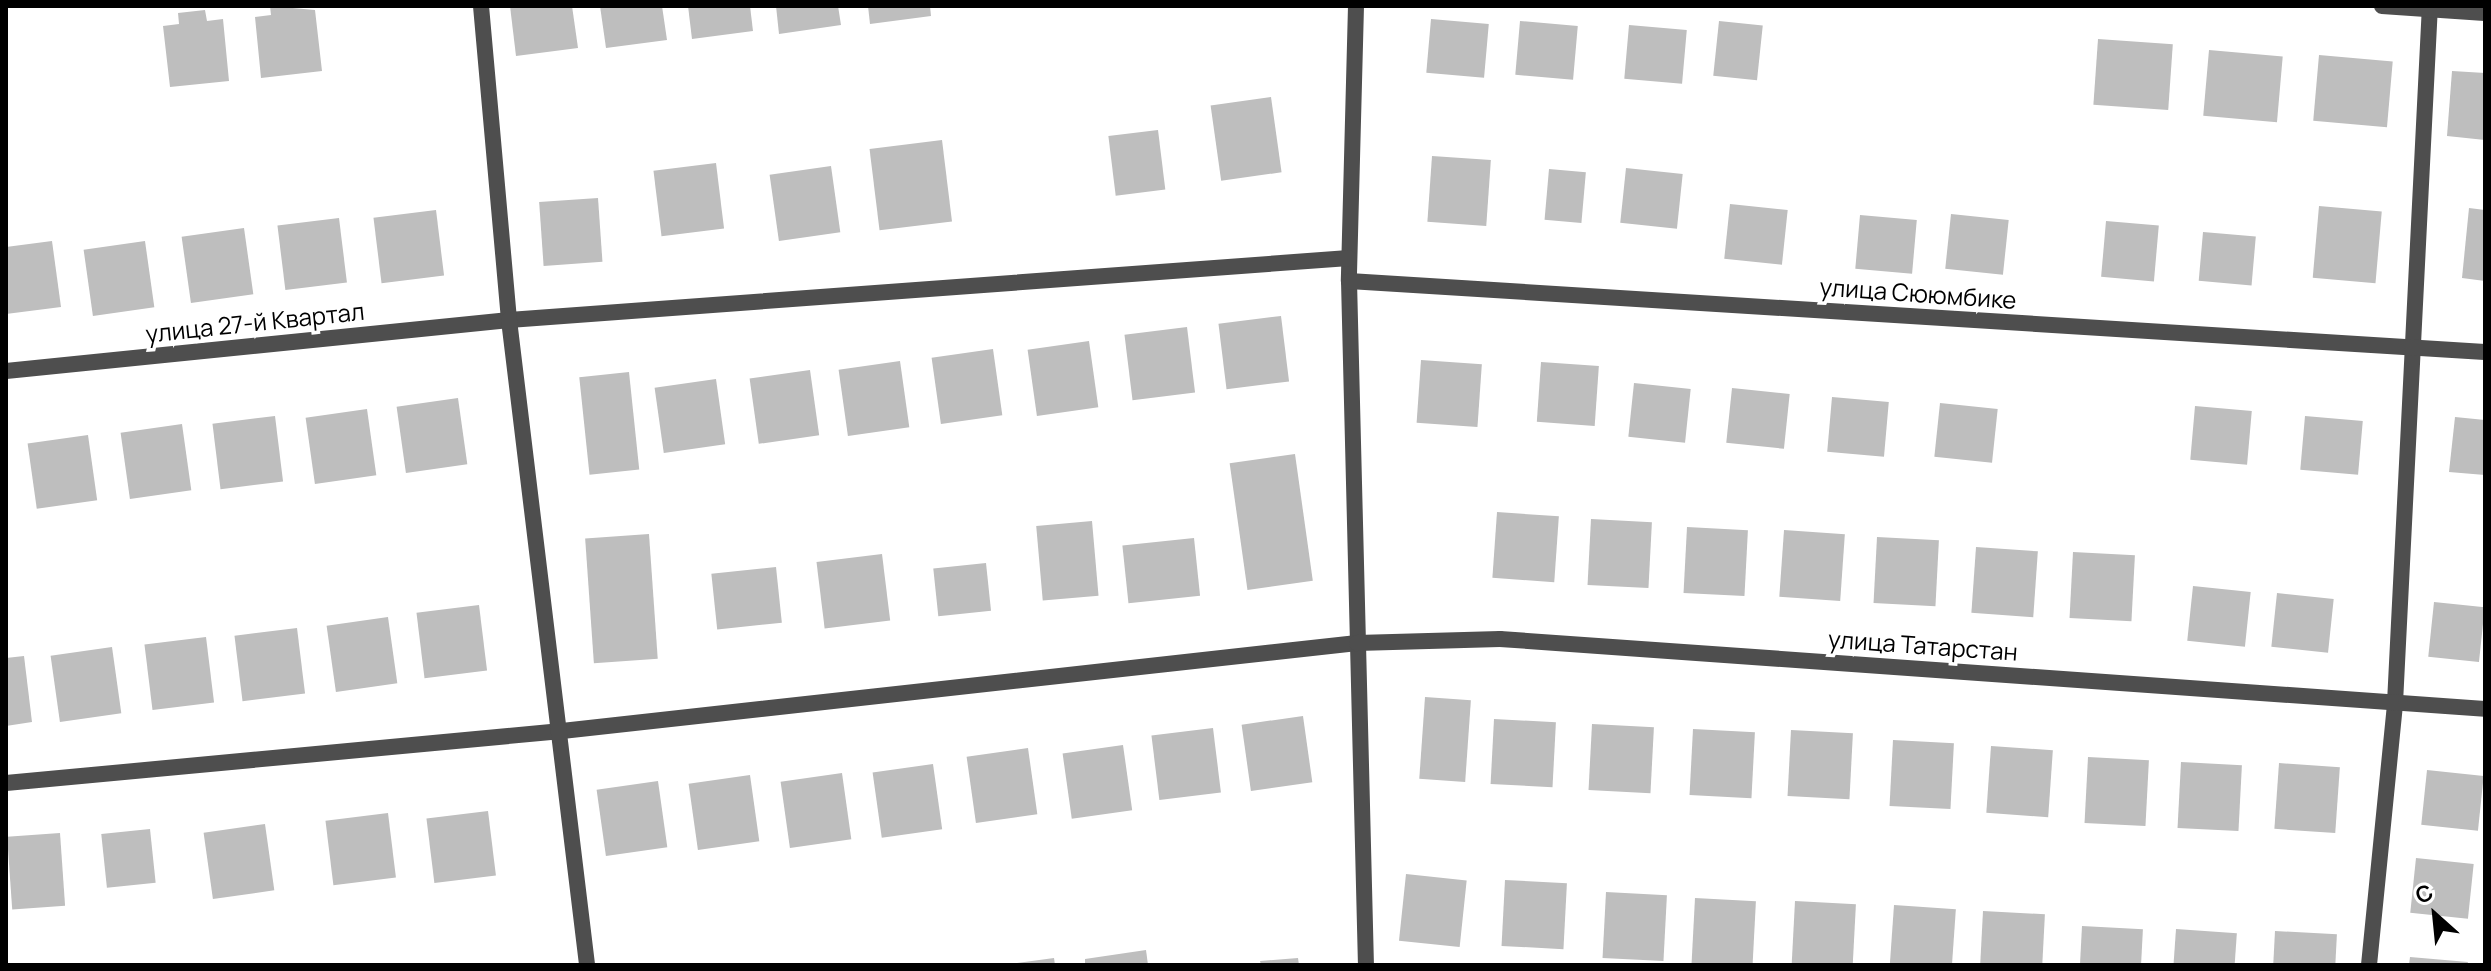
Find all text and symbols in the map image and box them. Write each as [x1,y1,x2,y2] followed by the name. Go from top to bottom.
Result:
[1819,272,2017,314] street label: улица Сююмбике
[144,296,366,348] street label: улица 27-й Квартал
[1827,624,2019,666] street label: улица Татарстан
[2395,875,2475,955] north arrow
[2410,877,2438,911] text: С

